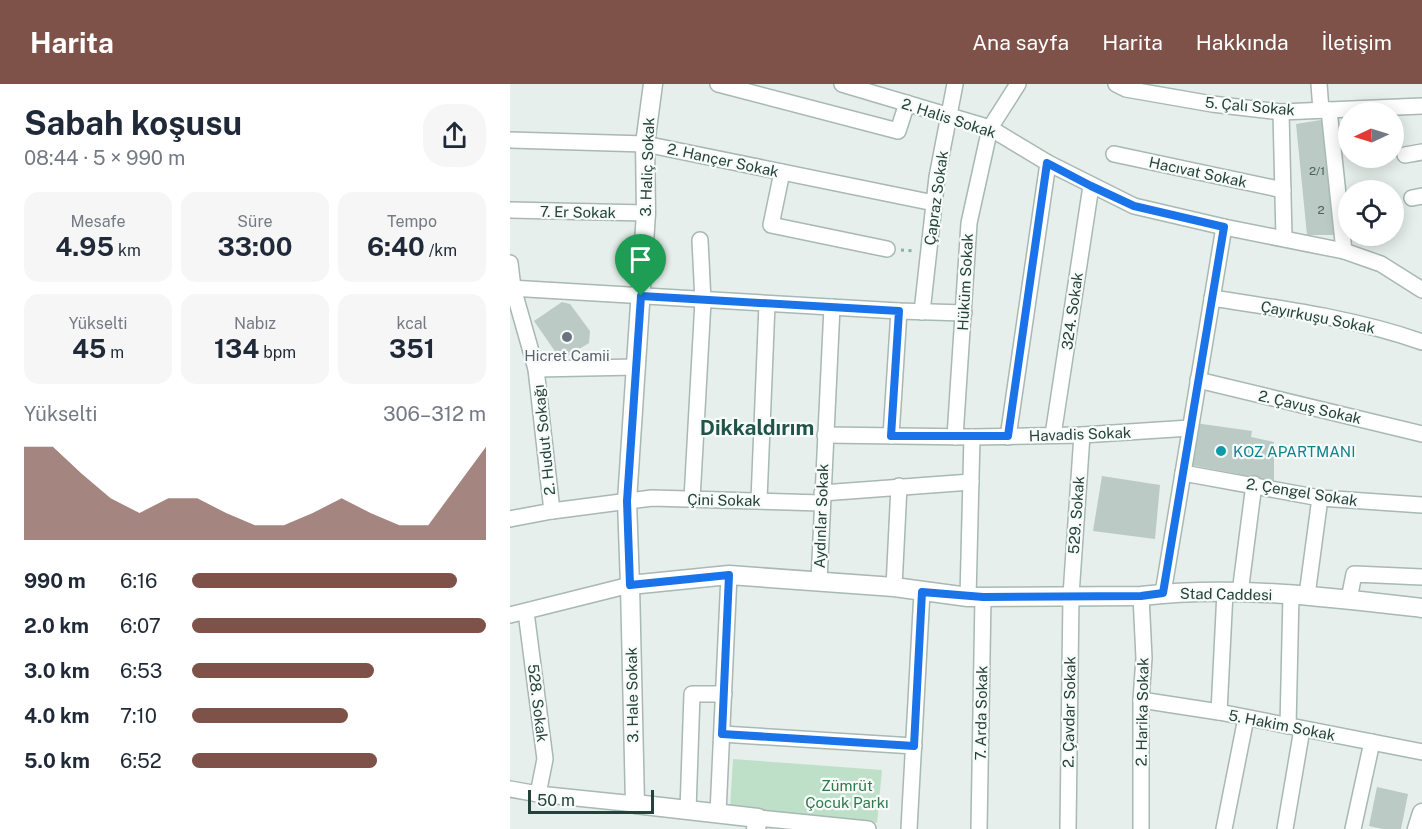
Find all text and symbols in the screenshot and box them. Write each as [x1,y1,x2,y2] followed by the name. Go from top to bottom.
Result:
[30,26,114,59] text: Harita
[972,30,1069,55] text: Ana sayfa
[1102,30,1163,55] text: Harita
[1196,30,1289,55] text: Hakkında
[1322,30,1392,55] text: İletişim
[1204,94,1296,118] street label: 5. Çalı Sokak
[900,95,998,141] street label: 2. Halis Sokak
[1338,102,1404,168] north arrow
[1338,102,1404,246] map controls
[24,104,242,142] text: Sabah koşusu
[423,104,486,167] button: share
[637,117,657,217] street label: 3. Haliç Sokak
[666,140,780,180] street label: 2. Hançer Sokak
[24,146,185,170] text: 08:44 · 5 × 990 m
[921,149,951,247] street label: Çapraz Sokak
[1147,153,1249,191] street label: Hacıvat Sokak
[1309,164,1325,178] house number: 2/1
[1338,180,1404,246] button: locate
[540,203,616,221] street label: 7. Er Sokak
[1317,203,1325,217] house number: 2
[70,212,126,231] text: Mesafe
[237,212,273,231] text: Süre
[387,212,437,231] text: Tempo
[55,231,114,262] text: 4.95
[218,231,292,262] text: 33:00
[367,231,425,262] text: 6:40
[954,233,976,331] street label: Hüküm Sokak
[615,234,666,296] pin
[114,241,141,260] text: km
[425,241,457,260] text: /km
[624,243,657,276] icon: arrive
[1058,271,1086,351] street label: 324. Sokak
[1259,298,1377,336] street label: Çayırkuşu Sokak
[69,314,127,333] text: Yükselti
[234,314,276,333] text: Nabız
[397,314,427,333] text: kcal
[560,330,574,344] marker: Hicret Camii
[72,333,106,364] text: 45
[214,333,259,364] text: 134
[389,333,435,364] text: 351
[106,343,124,362] text: m
[259,343,296,362] text: bpm
[524,347,610,364] place label: Hicret Camii
[530,384,558,496] street label: 2. Hudut Sokağı
[1257,387,1363,427] street label: 2. Çavuş Sokak
[24,402,97,426] text: Yükselti
[383,402,486,426] text: 306–312 m
[700,415,814,440] district label: Dikkaldırım
[1028,424,1132,444] street label: Havadis Sokak
[1233,443,1355,460] place label: KOZ APARTMANI
[1214,444,1228,458] marker: KOZ APARTMANI
[811,463,831,569] street label: Aydınlar Sokak
[1065,475,1087,555] street label: 529. Sokak
[1245,475,1359,509] street label: 2. Çengel Sokak
[687,491,761,509] street label: Çini Sokak
[24,569,86,593] text: 990 m
[120,569,158,593] text: 6:16
[1180,585,1272,603] street label: Stad Caddesi
[24,614,89,638] text: 2.0 km
[120,614,161,638] text: 6:07
[623,647,641,743] street label: 3. Hale Sokak
[1060,656,1078,768] street label: 2. Çavdar Sokak
[1133,657,1151,767] street label: 2. Harika Sokak
[24,659,90,683] text: 3.0 km
[120,659,162,683] text: 6:53
[525,663,551,743] street label: 528. Sokak
[972,665,990,761] street label: 7. Arda Sokak
[24,704,89,728] text: 4.0 km
[120,704,157,728] text: 7:10
[1227,706,1337,744] street label: 5. Hakim Sokak
[24,749,90,773] text: 5.0 km
[120,749,162,773] text: 6:52
[805,777,889,811] park label: Zümrüt Çocuk Parkı
[528,787,654,814] scale bar
[537,791,575,810] text: 50 m

